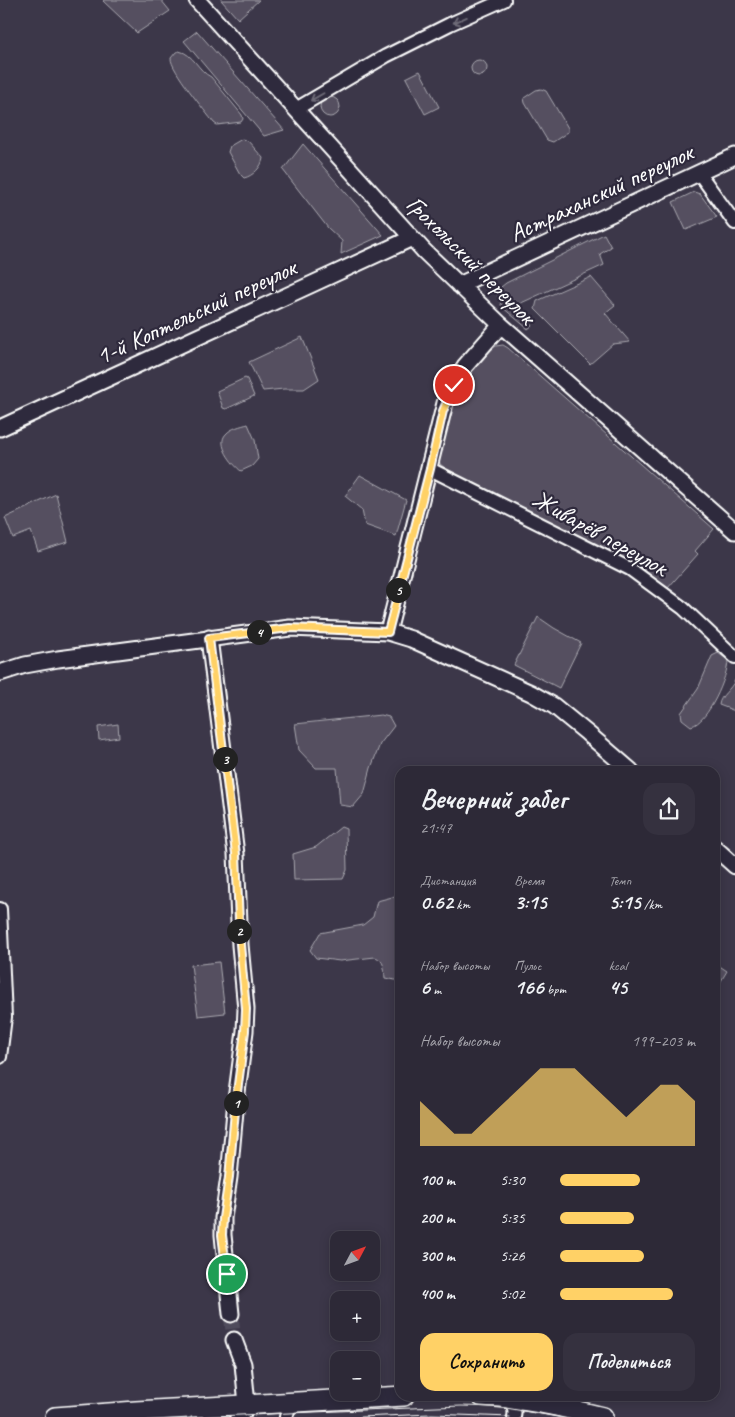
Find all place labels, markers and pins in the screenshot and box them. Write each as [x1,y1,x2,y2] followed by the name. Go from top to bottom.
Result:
[433,364,475,406] pin
[386,578,410,602] pin: 5
[246,620,272,644] pin: 4
[212,746,238,772] pin: 3
[226,918,252,944] pin: 2
[224,1090,248,1116] pin: 1
[206,1253,248,1295] pin

